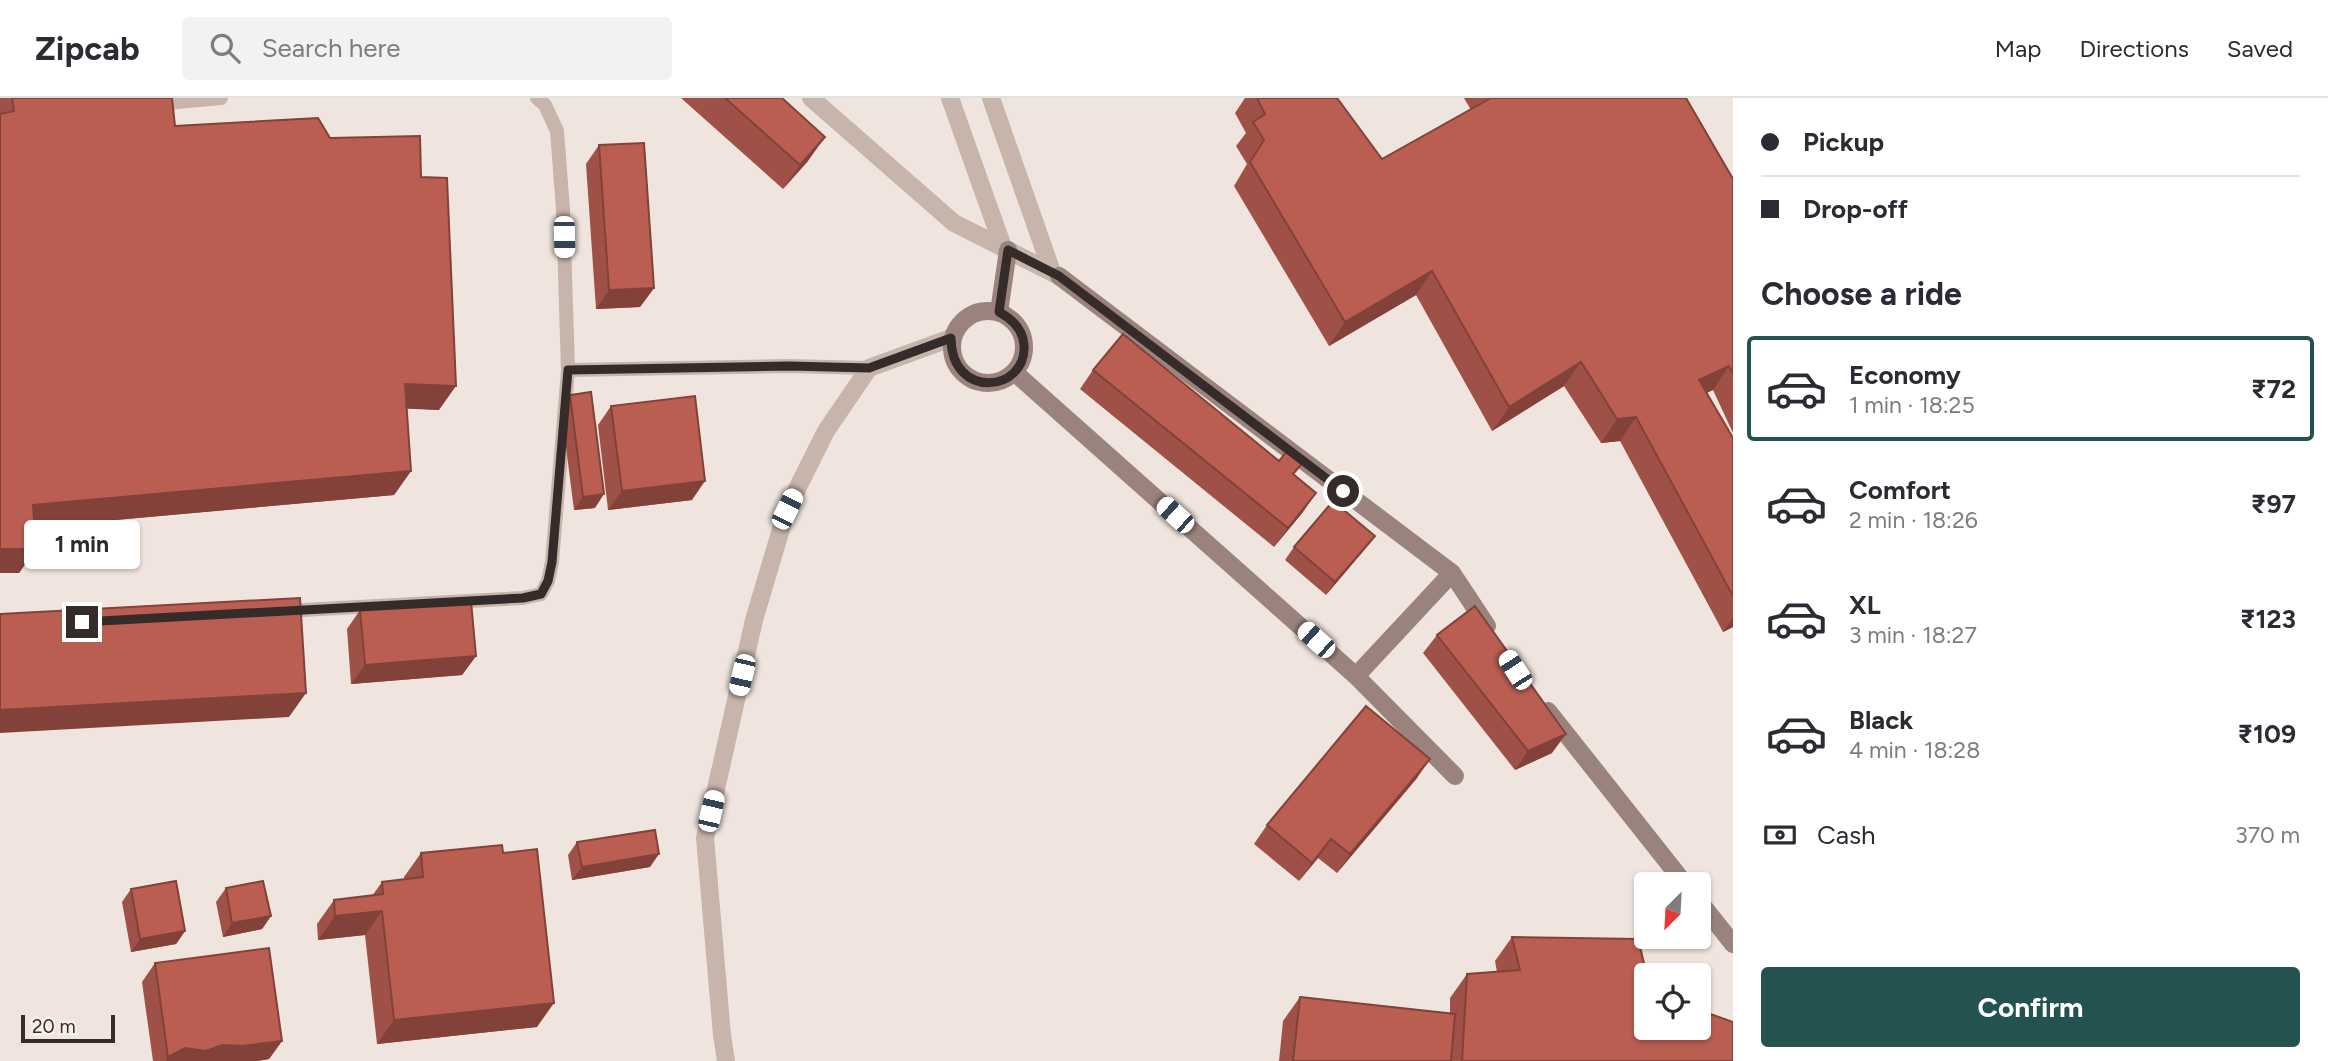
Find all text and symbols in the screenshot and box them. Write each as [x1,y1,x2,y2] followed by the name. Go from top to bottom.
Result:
[182,17,672,80] search box
[35,29,140,68] text: Zipcab
[206,29,244,67] icon: search
[262,32,401,64] text: Search here
[1995,34,2041,63] text: Map
[2079,34,2189,63] text: Directions
[2227,34,2293,63] text: Saved
[1803,126,1884,158] text: Pickup
[1803,193,1908,225] text: Drop-off
[554,216,575,258] car
[1761,275,1962,313] text: Choose a ride
[1765,357,1828,420] icon: car
[1849,359,1961,391] text: Economy
[2251,373,2296,405] text: ₹72
[1849,391,1975,419] text: 1 min · 18:25
[1765,472,1828,535] icon: car
[1849,474,1951,506] text: Comfort
[1327,475,1359,507] route start
[769,486,806,532] car
[2251,488,2296,520] text: ₹97
[1153,493,1198,537] car
[1849,506,1978,534] text: 2 min · 18:26
[24,520,140,570] callout: 1 min
[55,530,109,558] text: 1 min
[1765,587,1828,650] icon: car
[1849,589,1881,621] text: XL
[2240,603,2296,635] text: ₹123
[66,606,98,638] route end
[1294,618,1339,662] car
[1849,621,1977,649] text: 3 min · 18:27
[1495,647,1536,693] car
[728,652,757,698] car
[1765,702,1828,765] icon: car
[1849,704,1913,736] text: Black
[2237,718,2296,750] text: ₹109
[1849,736,1980,764] text: 4 min · 18:28
[697,788,726,834] car
[1761,816,1799,854] icon: cash
[1817,819,1876,851] text: Cash
[2235,821,2300,849] text: 370 m
[1634,872,1712,948] north arrow
[1634,872,1711,1040] map controls
[1634,963,1711,1040] button: locate
[1761,967,2300,1047] button: Confirm
[21,1012,116,1044] scale bar
[32,1015,76,1038] text: 20 m

